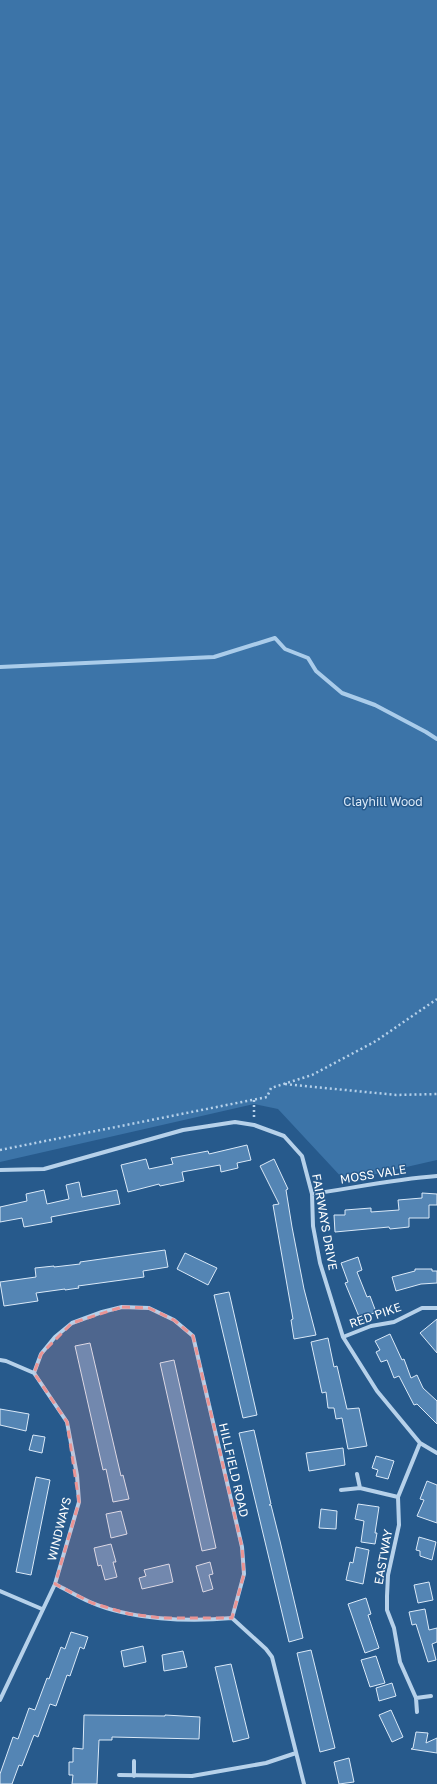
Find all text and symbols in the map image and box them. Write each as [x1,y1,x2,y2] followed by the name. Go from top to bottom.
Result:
[343,794,423,809] park label: Clayhill Wood
[339,1161,407,1187] street label: MOSS VALE
[309,1173,341,1271] street label: FAIRWAYS DRIVE
[347,1299,403,1331] street label: RED PIKE
[216,1421,252,1519] street label: HILLFIELD ROAD
[44,1495,74,1563] street label: WINDWAYS
[371,1528,395,1586] street label: EASTWAY

